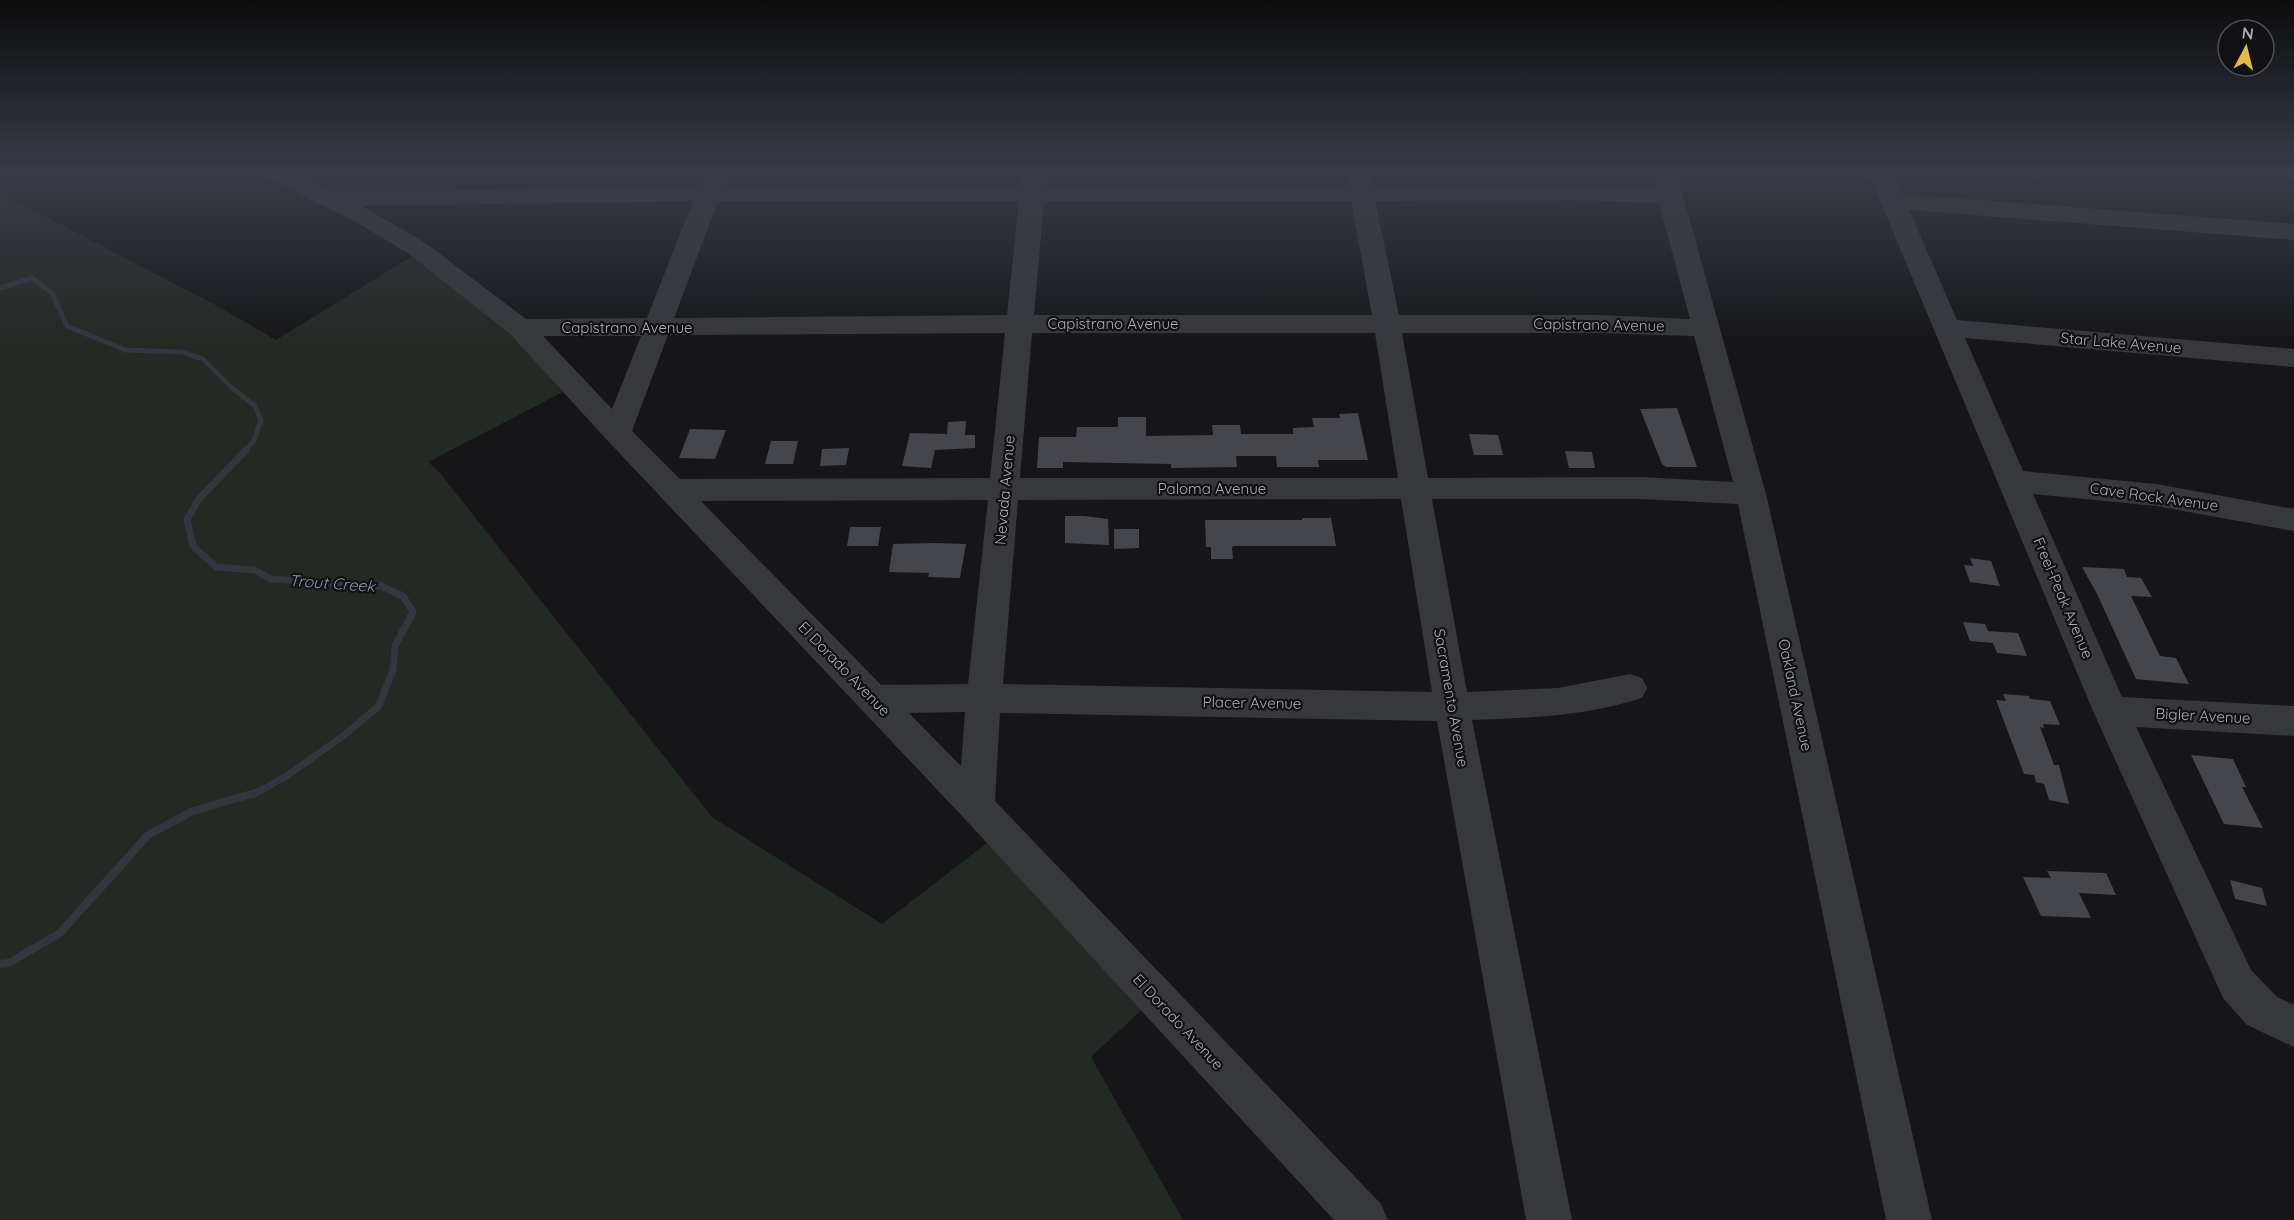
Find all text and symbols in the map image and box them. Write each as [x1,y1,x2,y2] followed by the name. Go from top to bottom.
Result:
[2216,18,2276,78] north arrow
[2241,22,2255,44] text: N
[1047,314,1179,333] street label: Capistrano Avenue
[1533,314,1665,335] street label: Capistrano Avenue
[561,318,693,337] street label: Capistrano Avenue
[2060,328,2182,357] street label: Star Lake Avenue
[990,434,1019,546] street label: Nevada Avenue
[2089,478,2219,515] street label: Cave Rock Avenue
[1158,479,1266,498] street label: Paloma Avenue
[2029,534,2098,661] street label: Freel-Peak Avenue
[288,570,377,596] water label: Trout Creek
[794,617,894,720] street label: El Dorado Avenue
[1430,627,1473,769] street label: Sacramento Avenue
[1774,637,1817,753] street label: Oakland Avenue
[1202,692,1302,713] street label: Placer Avenue
[2155,704,2251,727] street label: Bigler Avenue
[1129,970,1228,1074] street label: El Dorado Avenue

